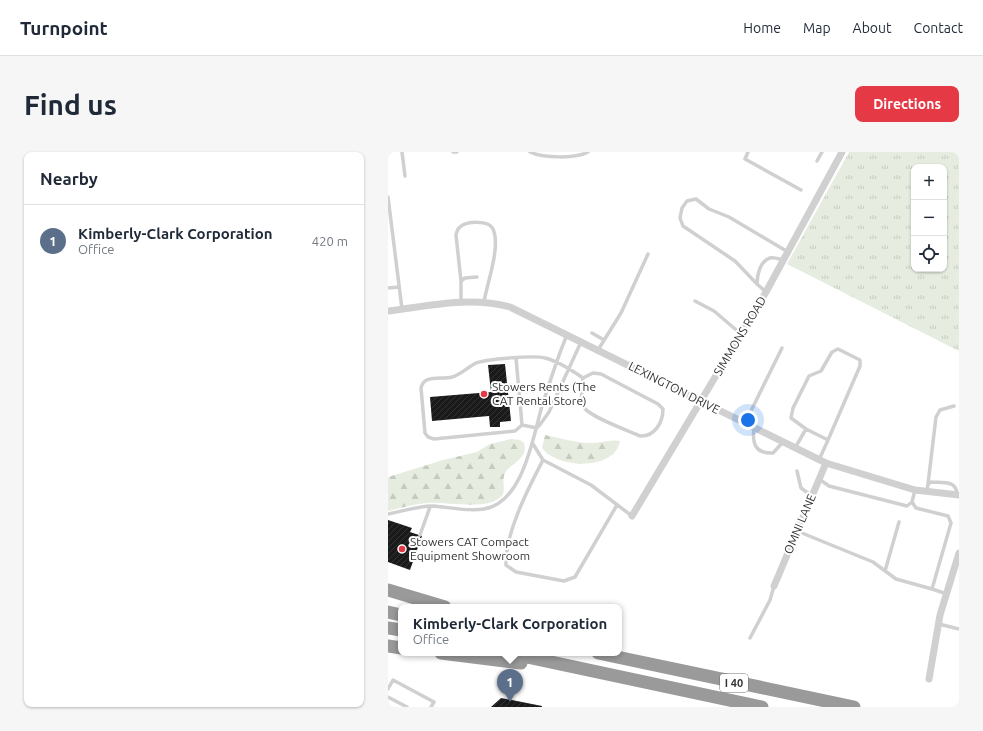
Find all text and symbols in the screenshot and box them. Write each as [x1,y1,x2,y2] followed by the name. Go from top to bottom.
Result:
[20,17,108,39] text: Turnpoint
[743,20,781,36] text: Home
[803,20,831,36] text: Map
[853,20,892,36] text: About
[914,20,963,36] text: Contact
[855,86,959,122] button: Directions
[24,89,117,120] text: Find us
[911,164,947,272] map controls
[911,164,947,200] button: +
[40,169,98,188] text: Nearby
[911,200,947,236] button: −
[78,225,272,242] text: Kimberly-Clark Corporation
[49,234,57,248] text: 1
[312,234,348,248] text: 420 m
[911,236,947,272] button: locate
[78,242,114,256] text: Office
[711,294,768,378] street label: SIMMONS ROAD
[627,359,722,416] street label: LEXINGTON DRIVE
[492,380,596,408] place label: Stowers Rents (The CAT Rental Store)
[479,389,489,399] marker: Stowers Rents (The CAT Rental Store)
[738,410,758,430] your location
[781,492,818,556] street label: OMNI LANE
[410,535,530,562] place label: Stowers CAT Compact Equipment Showroom
[397,544,407,554] marker: Stowers CAT Compact Equipment Showroom
[398,604,622,656] popup
[413,615,607,632] text: Kimberly-Clark Corporation
[413,632,449,646] text: Office
[497,669,523,702] pin: 1
[720,674,748,692] road number: I 40

